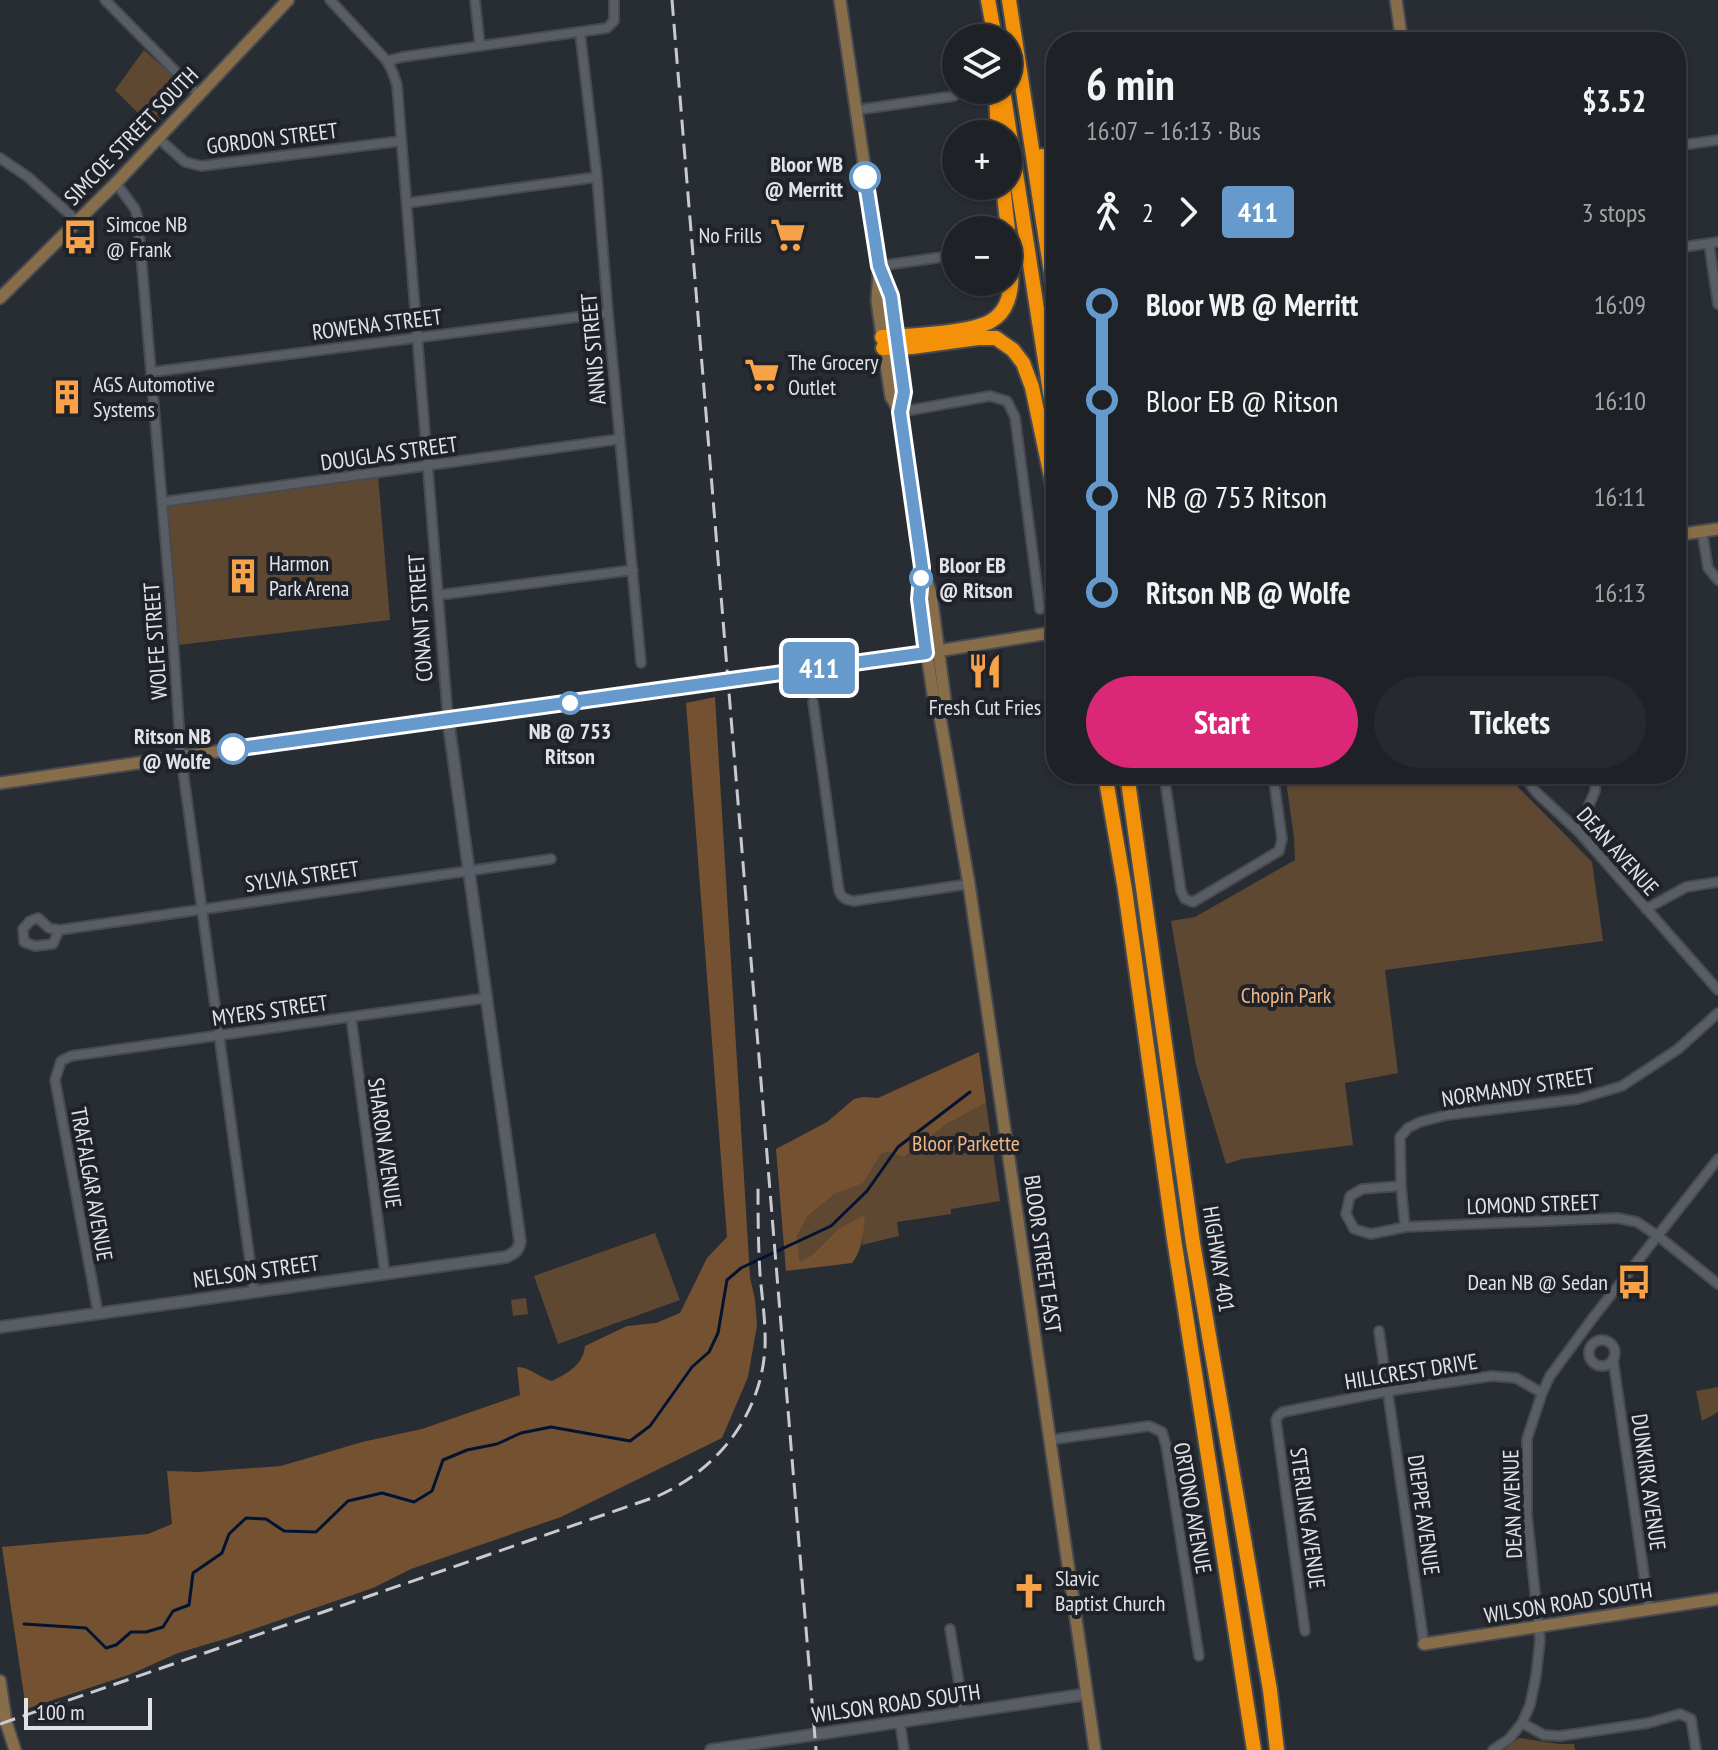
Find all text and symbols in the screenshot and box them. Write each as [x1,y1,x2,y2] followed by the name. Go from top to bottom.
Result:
[942,24,1022,296] map controls
[942,24,1022,104] button: layers
[1086,55,1175,112] text: 6 min
[58,61,204,211] street label: SIMCOE STREET SOUTH
[1582,81,1646,120] text: $3.52
[1086,114,1261,147] text: 16:07 – 16:13 · Bus
[205,116,339,160] street label: GORDON STREET
[942,120,1022,200] button: +
[765,150,844,203] place label: Bloor WB @ Merritt
[850,162,880,192] marker: Bloor WB @ Merritt
[1086,190,1130,234] icon: walk
[1166,190,1210,234] icon: forward
[1238,193,1278,230] text: 411
[1142,196,1154,229] text: 2
[1582,196,1646,229] text: 3 stops
[106,210,187,263] place label: Simcoe NB @ Frank
[769,216,807,254] supermarket icon: No Frills
[942,216,1022,296] button: −
[61,218,99,256] bus stop icon: Simcoe NB @ Frank
[698,221,762,249] place label: No Frills
[1146,285,1358,324] text: Bloor WB @ Merritt
[1594,288,1646,321] text: 16:09
[574,292,612,406] street label: ANNIS STREET
[310,302,444,346] street label: ROWENA STREET
[788,348,879,401] place label: The Grocery Outlet
[743,356,781,394] supermarket icon: The Grocery Outlet
[93,370,215,423] place label: AGS Automotive Systems
[48,378,86,416] building icon: AGS Automotive Systems
[1146,381,1338,420] text: Bloor EB @ Ritson
[1594,384,1646,417] text: 16:10
[319,429,460,476] street label: DOUGLAS STREET
[1146,477,1327,516] text: NB @ 753 Ritson
[1594,480,1646,513] text: 16:11
[269,549,349,602] place label: Harmon Park Arena
[939,551,1013,604] place label: Bloor EB @ Ritson
[402,553,438,683] street label: CONANT STREET
[224,557,262,595] building icon: Harmon Park Arena
[910,567,932,589] marker: Bloor EB @ Ritson
[1146,573,1351,612] text: Ritson NB @ Wolfe
[1594,576,1646,609] text: 16:13
[137,581,173,700] street label: WOLFE STREET
[773,642,865,694] line badge: 411
[799,649,839,686] text: 411
[966,652,1004,690] restaurant icon: Fresh Cut Fries
[1086,676,1358,768] button: Start
[1374,676,1646,768] button: Tickets
[559,692,581,714] marker: NB @ 753 Ritson
[929,693,1041,721] place label: Fresh Cut Fries
[529,717,611,770] place label: NB @ 753 Ritson
[134,722,211,775] place label: Ritson NB @ Wolfe
[218,734,248,764] marker: Ritson NB @ Wolfe
[1571,801,1665,901] street label: DEAN AVENUE
[243,854,361,898] street label: SYLVIA STREET
[1241,981,1332,1009] park label: Chopin Park
[210,988,330,1032] street label: MYERS STREET
[1440,1061,1597,1113] street label: NORMANDY STREET
[362,1076,408,1210] street label: SHARON AVENUE
[65,1105,119,1263] street label: TRAFALGAR AVENUE
[912,1129,1020,1157] park label: Bloor Parkette
[1018,1173,1068,1335] street label: BLOOR STREET EAST
[1466,1188,1600,1220] street label: LOMOND STREET
[1197,1204,1241,1314] street label: HIGHWAY 401
[191,1248,321,1294] street label: NELSON STREET
[1615,1263,1653,1301] bus stop icon: Dean NB @ Sedan
[1467,1268,1608,1296] place label: Dean NB @ Sedan
[1343,1347,1479,1395] street label: HILLCREST DRIVE
[1626,1412,1672,1552] street label: DUNKIRK AVENUE
[1168,1440,1218,1576] street label: ORTONO AVENUE
[1284,1446,1332,1590] street label: STERLING AVENUE
[1496,1449,1528,1559] street label: DEAN AVENUE
[1402,1453,1446,1577] street label: DIEPPE AVENUE
[1055,1564,1166,1617] place label: Slavic Baptist Church
[1010,1572,1048,1610] church icon: Slavic Baptist Church
[1482,1575,1654,1629] street label: WILSON ROAD SOUTH
[810,1677,982,1729] street label: WILSON ROAD SOUTH
[24,1694,152,1730] scale bar
[36,1698,85,1726] text: 100 m

